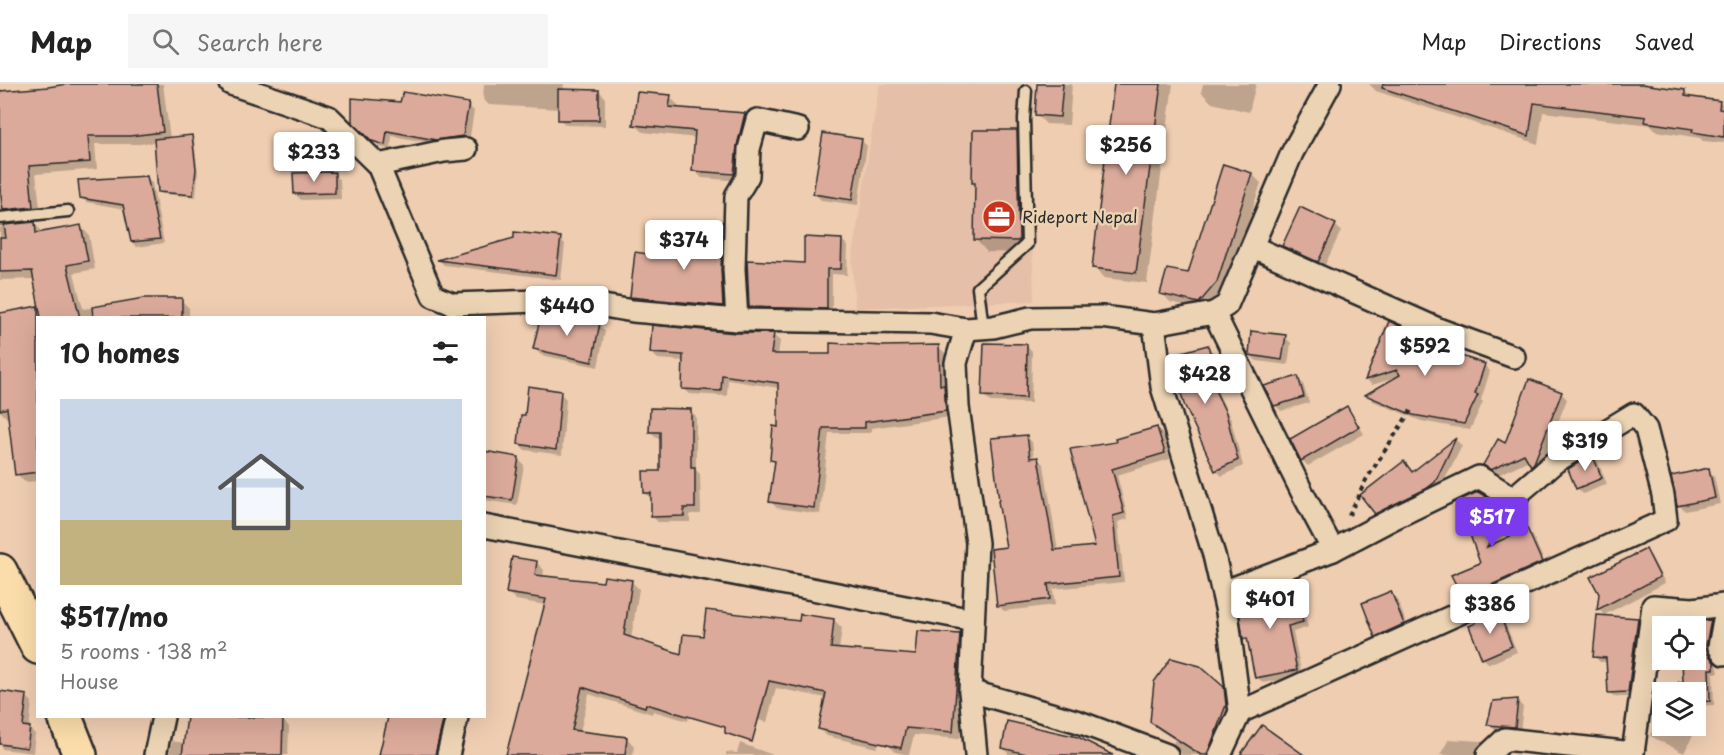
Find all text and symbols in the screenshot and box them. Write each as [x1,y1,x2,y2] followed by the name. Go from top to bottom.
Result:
[128,14,548,68] search box
[30,20,92,63] text: Map
[149,25,182,58] icon: search
[197,25,323,58] text: Search here
[1421,25,1466,57] text: Map
[1499,25,1601,57] text: Directions
[1634,25,1694,57] text: Saved
[1090,125,1162,176] pin: $256
[1100,129,1152,159] text: $256
[278,132,350,183] pin: $233
[288,136,340,166] text: $233
[981,199,1017,235] office icon: Rideport Nepal
[1022,204,1138,228] place label: Rideport Nepal
[648,220,720,271] pin: $374
[659,224,709,254] text: $374
[531,286,603,337] pin: $440
[539,290,595,320] text: $440
[1389,326,1461,377] pin: $592
[1400,330,1450,360] text: $592
[60,333,180,372] text: 10 homes
[429,336,462,369] icon: filters
[1169,354,1241,405] pin: $428
[1179,358,1231,388] text: $428
[1549,421,1621,472] pin: $319
[1562,425,1608,455] text: $319
[207,438,315,546] icon: home
[1456,497,1528,548] pin: $517
[1469,501,1515,531] text: $517
[1234,579,1306,630] pin: $401
[1245,583,1295,613] text: $401
[1454,584,1526,635] pin: $386
[1464,588,1516,618] text: $386
[60,597,168,636] text: $517/mo
[1652,616,1706,736] map controls
[1652,616,1706,670] button: locate
[60,636,228,666] text: 5 rooms · 138 m²
[60,666,119,696] text: House
[1652,682,1706,736] button: layers

